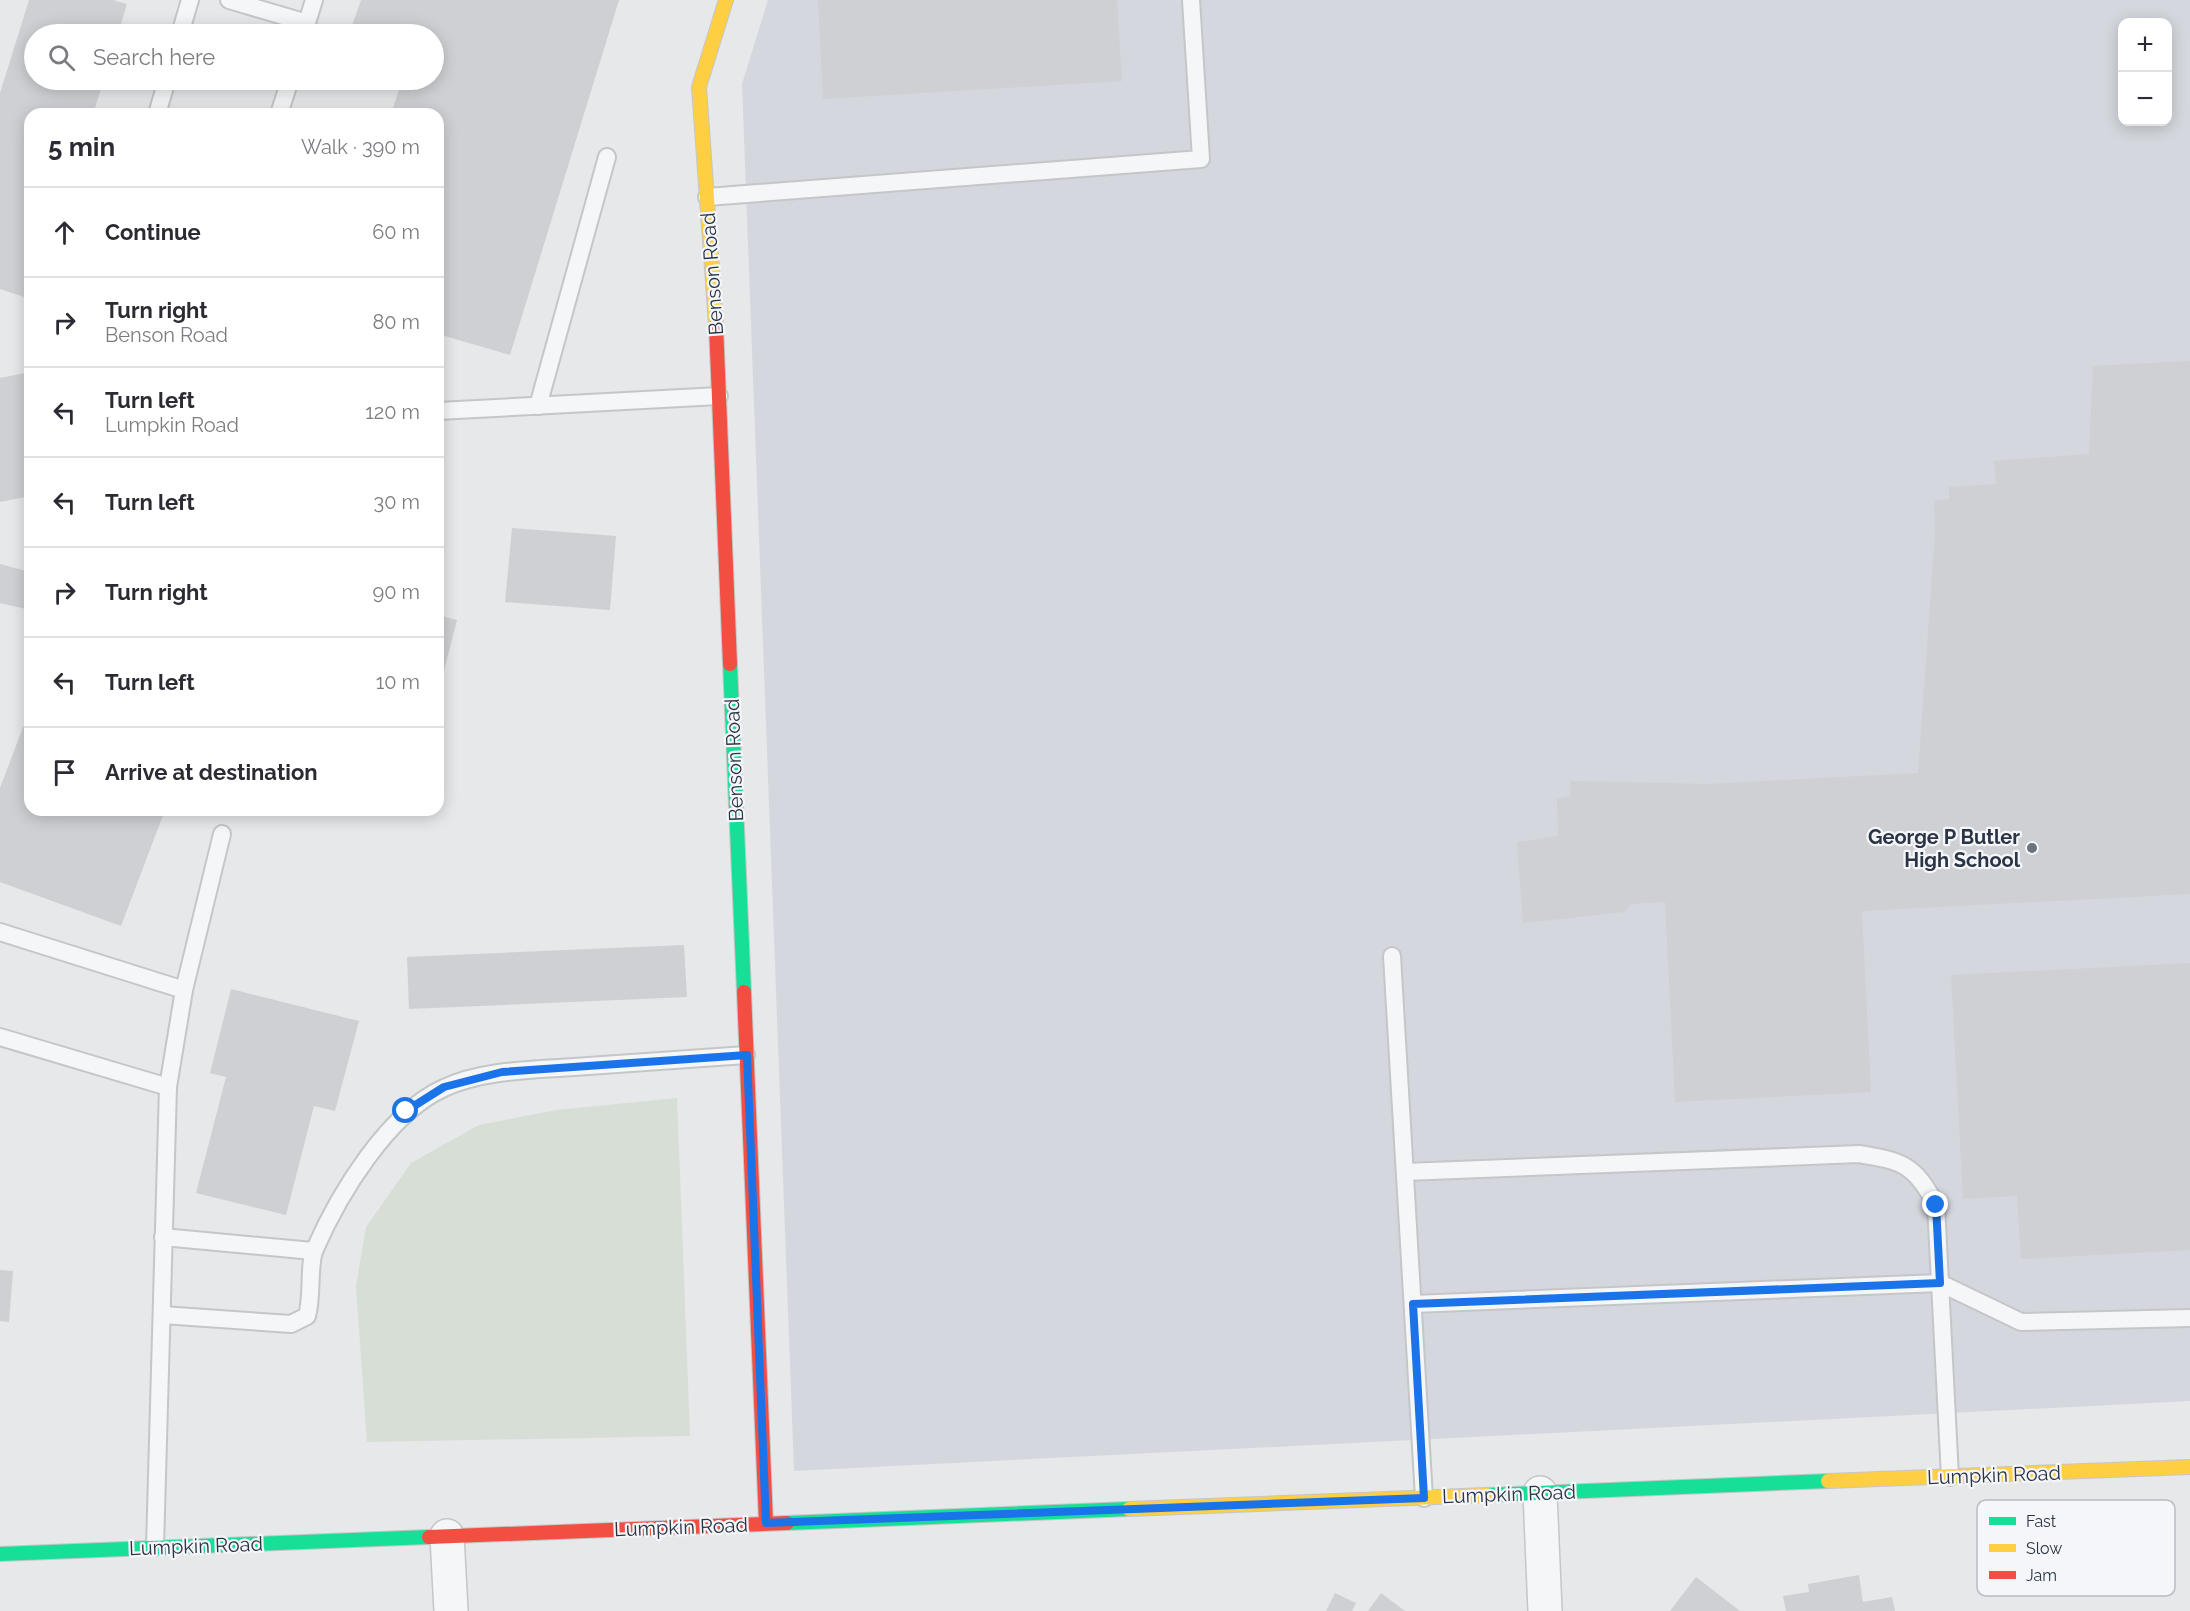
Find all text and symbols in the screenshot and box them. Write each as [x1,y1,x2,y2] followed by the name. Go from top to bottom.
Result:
[2118,18,2172,126] map controls
[2118,18,2172,72] button: +
[24,24,444,90] search box
[45,41,78,74] icon: search
[93,44,215,70] text: Search here
[2118,72,2172,126] button: −
[48,132,115,162] text: 5 min
[301,135,420,159] text: Walk · 390 m
[696,212,728,336] street label: Benson Road
[48,216,81,249] icon: ahead
[105,219,201,245] text: Continue
[372,220,420,244] text: 60 m
[105,297,208,323] text: Turn right
[48,306,81,339] icon: right
[372,310,420,334] text: 80 m
[105,323,228,347] text: Benson Road
[105,387,195,413] text: Turn left
[48,396,81,429] icon: left
[365,400,420,424] text: 120 m
[105,413,239,437] text: Lumpkin Road
[48,486,81,519] icon: left
[105,489,195,515] text: Turn left
[374,490,420,514] text: 30 m
[48,576,81,609] icon: right
[105,579,208,605] text: Turn right
[373,580,420,604] text: 90 m
[48,666,81,699] icon: left
[105,669,195,695] text: Turn left
[376,670,420,694] text: 10 m
[720,698,748,822] street label: Benson Road
[48,756,81,789] icon: arrive
[105,759,318,785] text: Arrive at destination
[1868,825,2021,872] place label: George P Butler High School
[2025,841,2039,855] marker: George P Butler High School
[392,1097,418,1123] route start
[1922,1191,1948,1217] route end
[1927,1461,2061,1489] street label: Lumpkin Road
[1442,1480,1576,1508] street label: Lumpkin Road
[1977,1500,2175,1596] legend
[2026,1512,2057,1531] text: Fast
[614,1513,748,1541] street label: Lumpkin Road
[129,1532,263,1560] street label: Lumpkin Road
[2026,1539,2062,1558] text: Slow
[2026,1566,2057,1585] text: Jam

